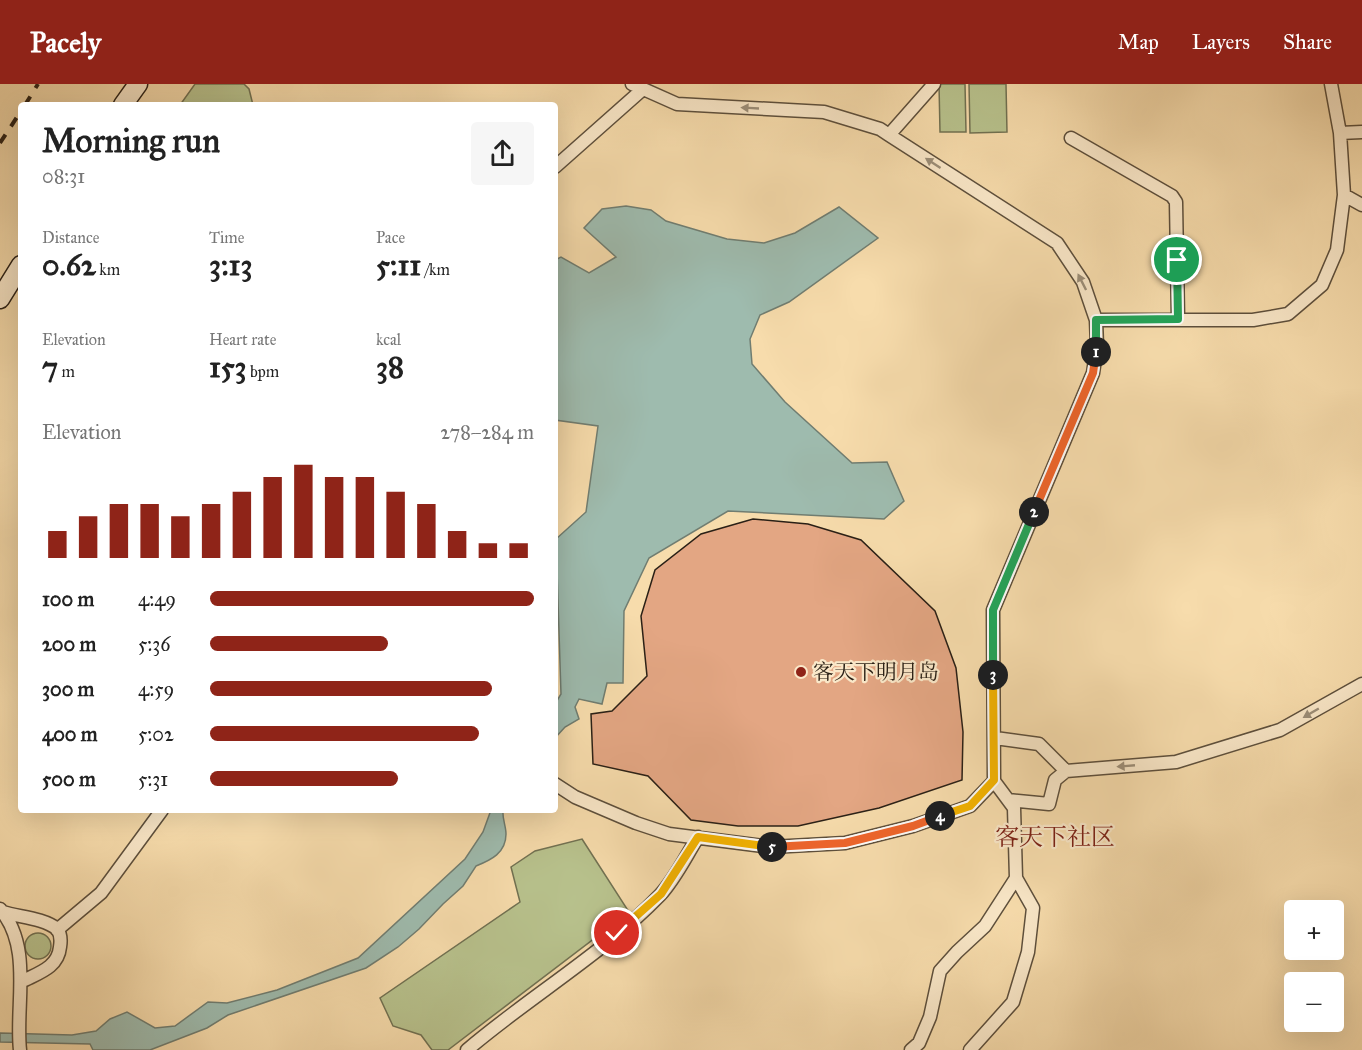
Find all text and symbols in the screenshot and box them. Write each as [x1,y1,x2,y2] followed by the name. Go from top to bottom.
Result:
[30,25,101,60] text: Pacely
[1118,29,1159,55] text: Map
[1192,29,1250,55] text: Layers
[1283,29,1332,55] text: Share
[740,104,759,113] one-way arrow
[42,121,220,161] text: Morning run
[471,122,534,185] button: share
[924,157,941,168] one-way arrow
[42,164,85,188] text: 08:31
[42,228,99,247] text: Distance
[209,228,244,247] text: Time
[376,228,405,247] text: Pace
[1151,234,1202,285] pin
[1160,243,1193,276] icon: arrive
[42,247,96,283] text: 0.62
[209,247,252,283] text: 3:13
[376,247,421,283] text: 5:11
[96,260,120,279] text: km
[421,260,450,279] text: /km
[1077,274,1086,291] one-way arrow
[42,330,106,349] text: Elevation
[209,330,276,349] text: Heart rate
[376,330,401,349] text: kcal
[1081,337,1111,367] pin: 1
[1093,342,1099,361] text: 1
[42,349,58,385] text: 7
[209,349,247,385] text: 153
[376,349,404,385] text: 38
[58,362,75,381] text: m
[247,362,279,381] text: bpm
[42,420,121,444] text: Elevation
[440,420,534,444] text: 278–284 m
[1019,497,1049,527] pin: 2
[1030,502,1038,521] text: 2
[42,587,94,611] text: 100 m
[138,587,176,611] text: 4:49
[42,632,96,656] text: 200 m
[138,632,171,656] text: 5:36
[813,659,939,685] place label: 客天下明月岛
[978,660,1008,690] pin: 3
[794,665,808,679] marker: 客天下明月岛
[990,665,996,684] text: 3
[42,677,94,701] text: 300 m
[138,677,174,701] text: 4:59
[1302,708,1319,718] one-way arrow
[42,722,98,746] text: 400 m
[138,722,174,746] text: 5:02
[1116,761,1135,771] one-way arrow
[42,767,96,791] text: 500 m
[138,767,168,791] text: 5:31
[925,801,955,831] pin: 4
[936,806,944,825] text: 4
[995,822,1115,852] district label: 客天下社区
[757,832,787,862] pin: 5
[768,837,776,856] text: 5
[1284,900,1344,1032] map controls
[1284,900,1344,960] button: +
[591,907,642,958] pin
[600,916,633,949] icon: check
[1284,972,1344,1032] button: −

